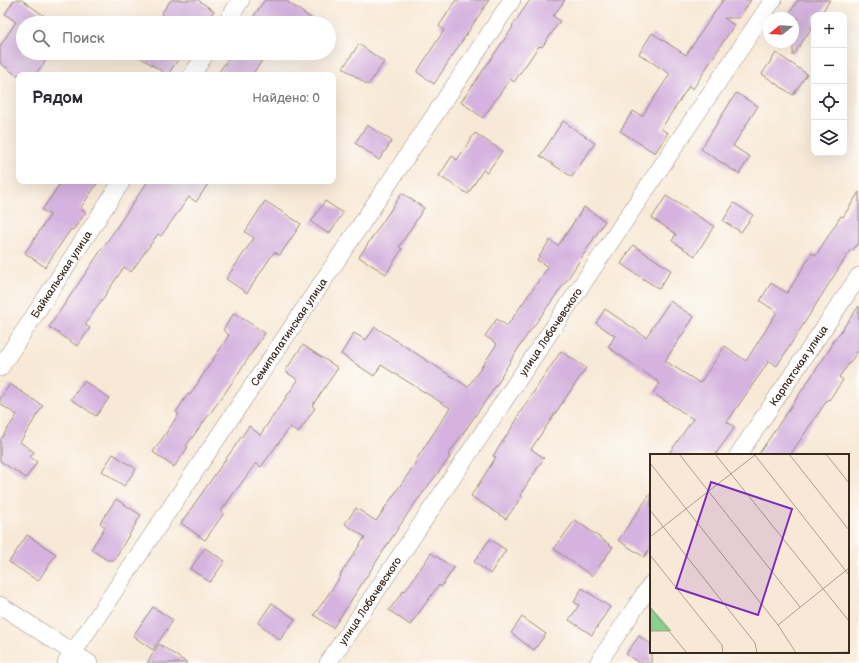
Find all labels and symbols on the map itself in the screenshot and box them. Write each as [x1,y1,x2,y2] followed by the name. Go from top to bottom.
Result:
[763,12,799,48] north arrow
[28,228,95,321] street label: Байкальская улица
[248,275,330,389] street label: Семипалатинская улица
[517,285,585,378] street label: улица Лобачевского
[767,322,831,409] street label: Карпатская улица
[650,454,849,653] inset map
[336,554,404,647] street label: улица Лобачевского

